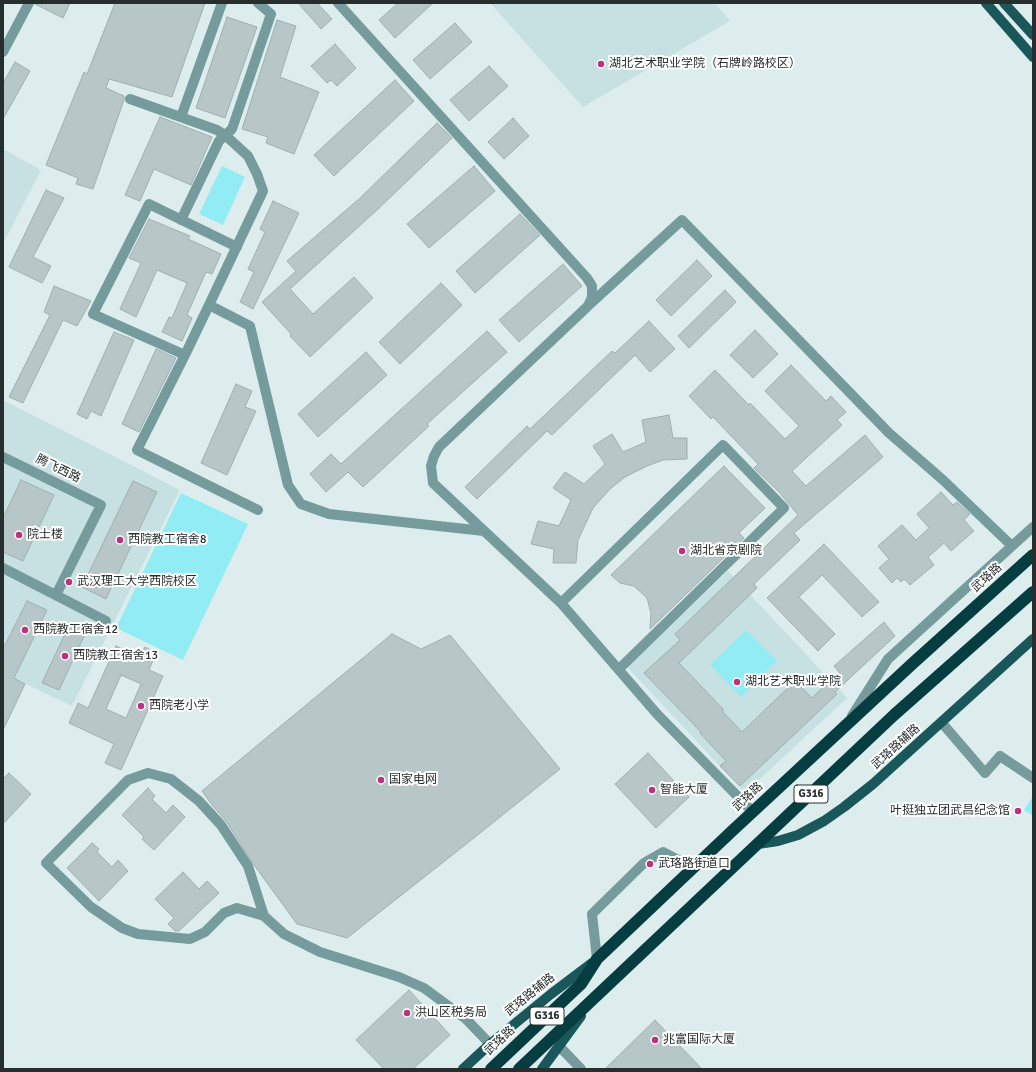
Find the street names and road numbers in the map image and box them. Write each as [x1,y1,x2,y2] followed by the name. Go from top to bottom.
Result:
[33,452,83,486] street label: 腾飞西路
[969,561,1005,595] street label: 武珞路
[869,722,923,772] street label: 武珞路辅路
[730,779,766,815] street label: 武珞路
[794,785,828,803] road number: G316
[502,971,558,1019] street label: 武珞路辅路
[530,1007,564,1025] road number: G316
[482,1023,518,1059] street label: 武珞路

